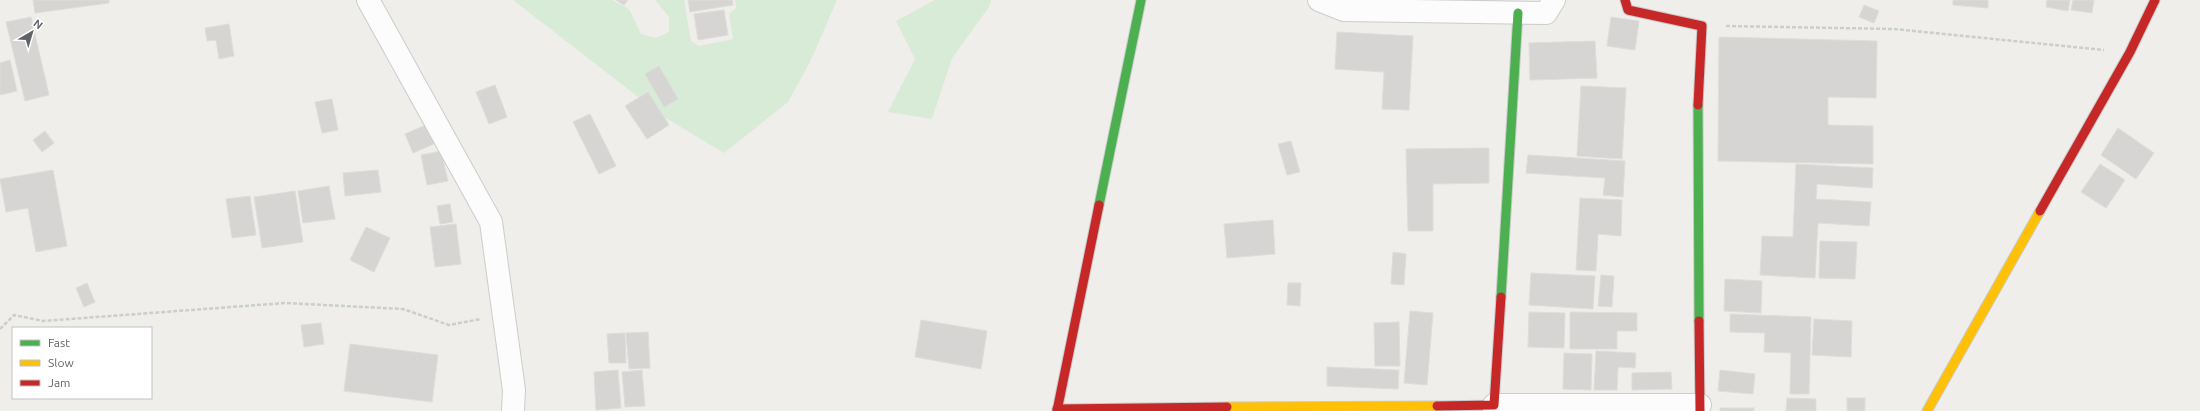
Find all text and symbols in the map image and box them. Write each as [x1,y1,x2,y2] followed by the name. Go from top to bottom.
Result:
[12,12,52,52] north arrow
[31,17,45,31] text: N
[12,327,152,399] legend
[48,336,70,349] text: Fast
[48,356,74,369] text: Slow
[48,376,70,389] text: Jam

